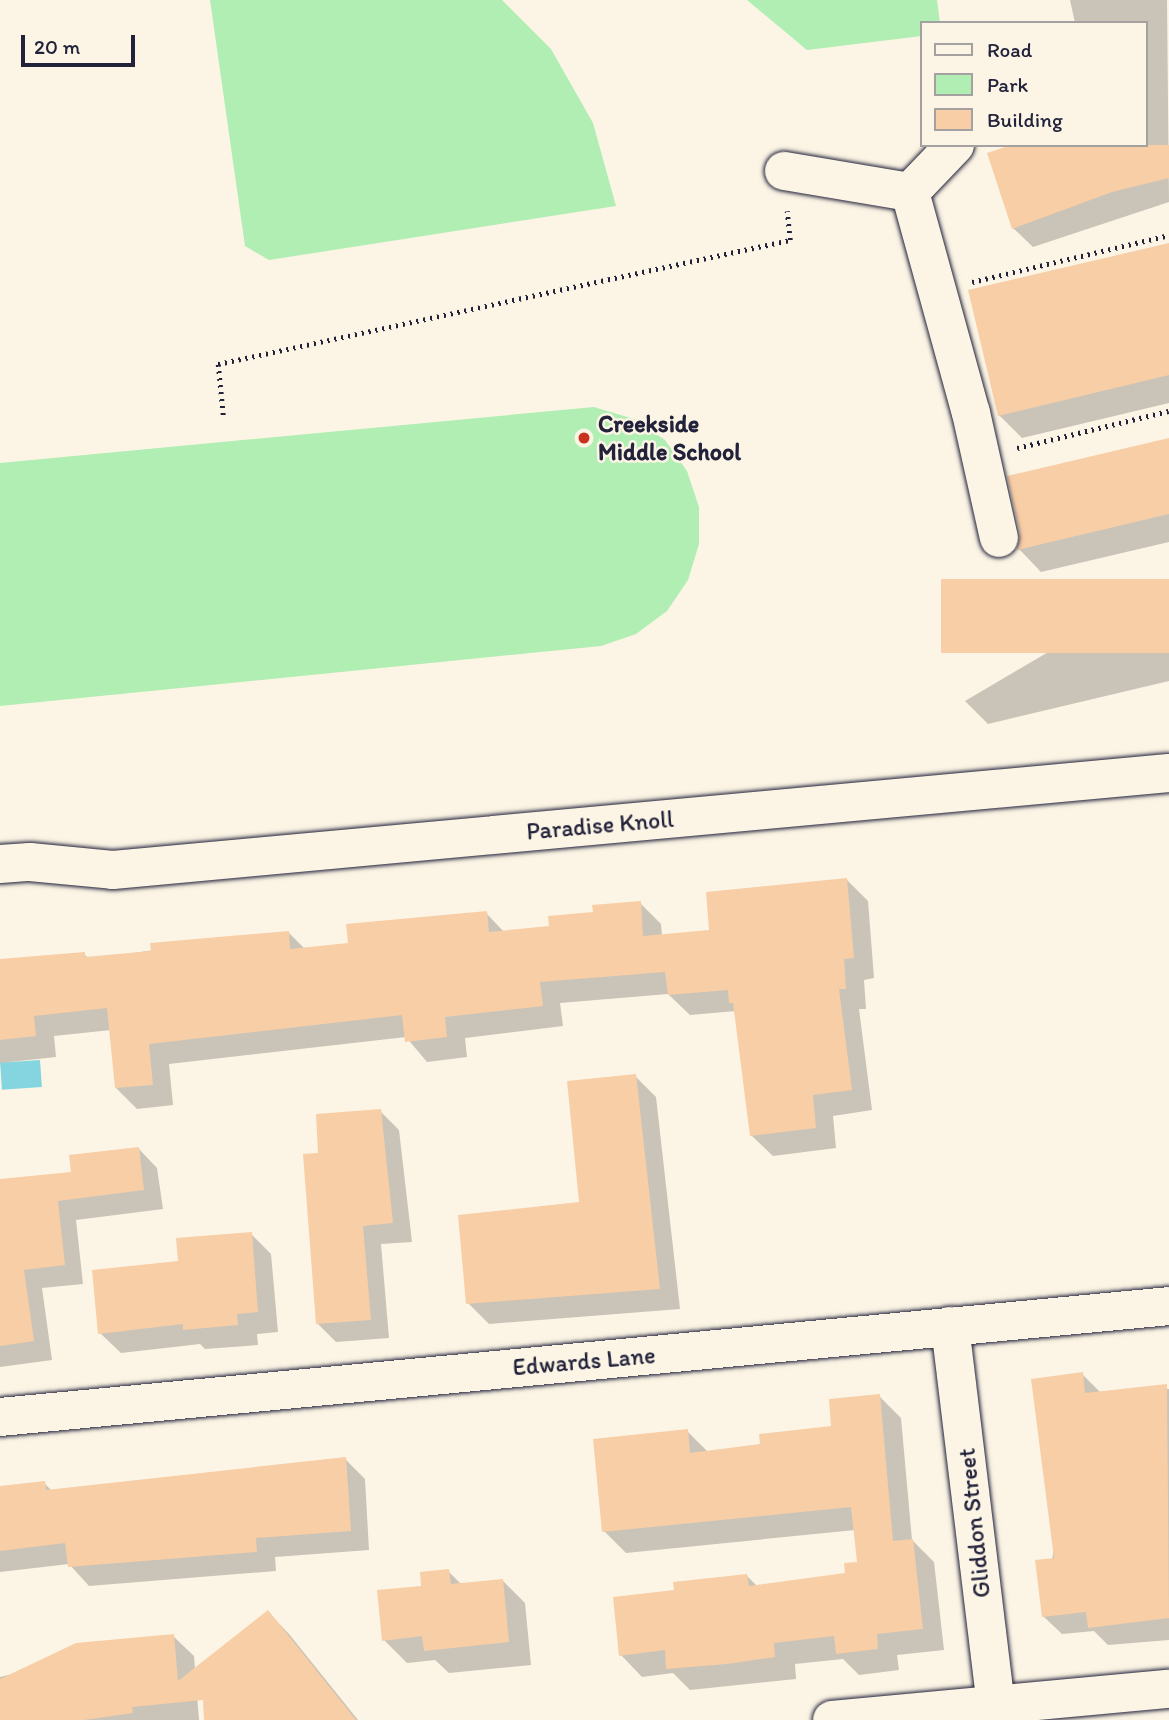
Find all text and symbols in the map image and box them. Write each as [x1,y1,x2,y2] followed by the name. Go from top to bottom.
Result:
[24,21,138,65] scale bar
[920,21,1148,147] legend
[34,34,80,59] text: 20 m
[987,37,1032,62] text: Road
[987,72,1028,97] text: Park
[987,107,1063,132] text: Building
[598,410,741,466] place label: Creekside Middle School
[576,430,592,446] marker: Creekside Middle School
[525,804,675,846] street label: Paradise Knoll
[511,1340,657,1382] street label: Edwards Lane
[952,1447,996,1599] street label: Gliddon Street

